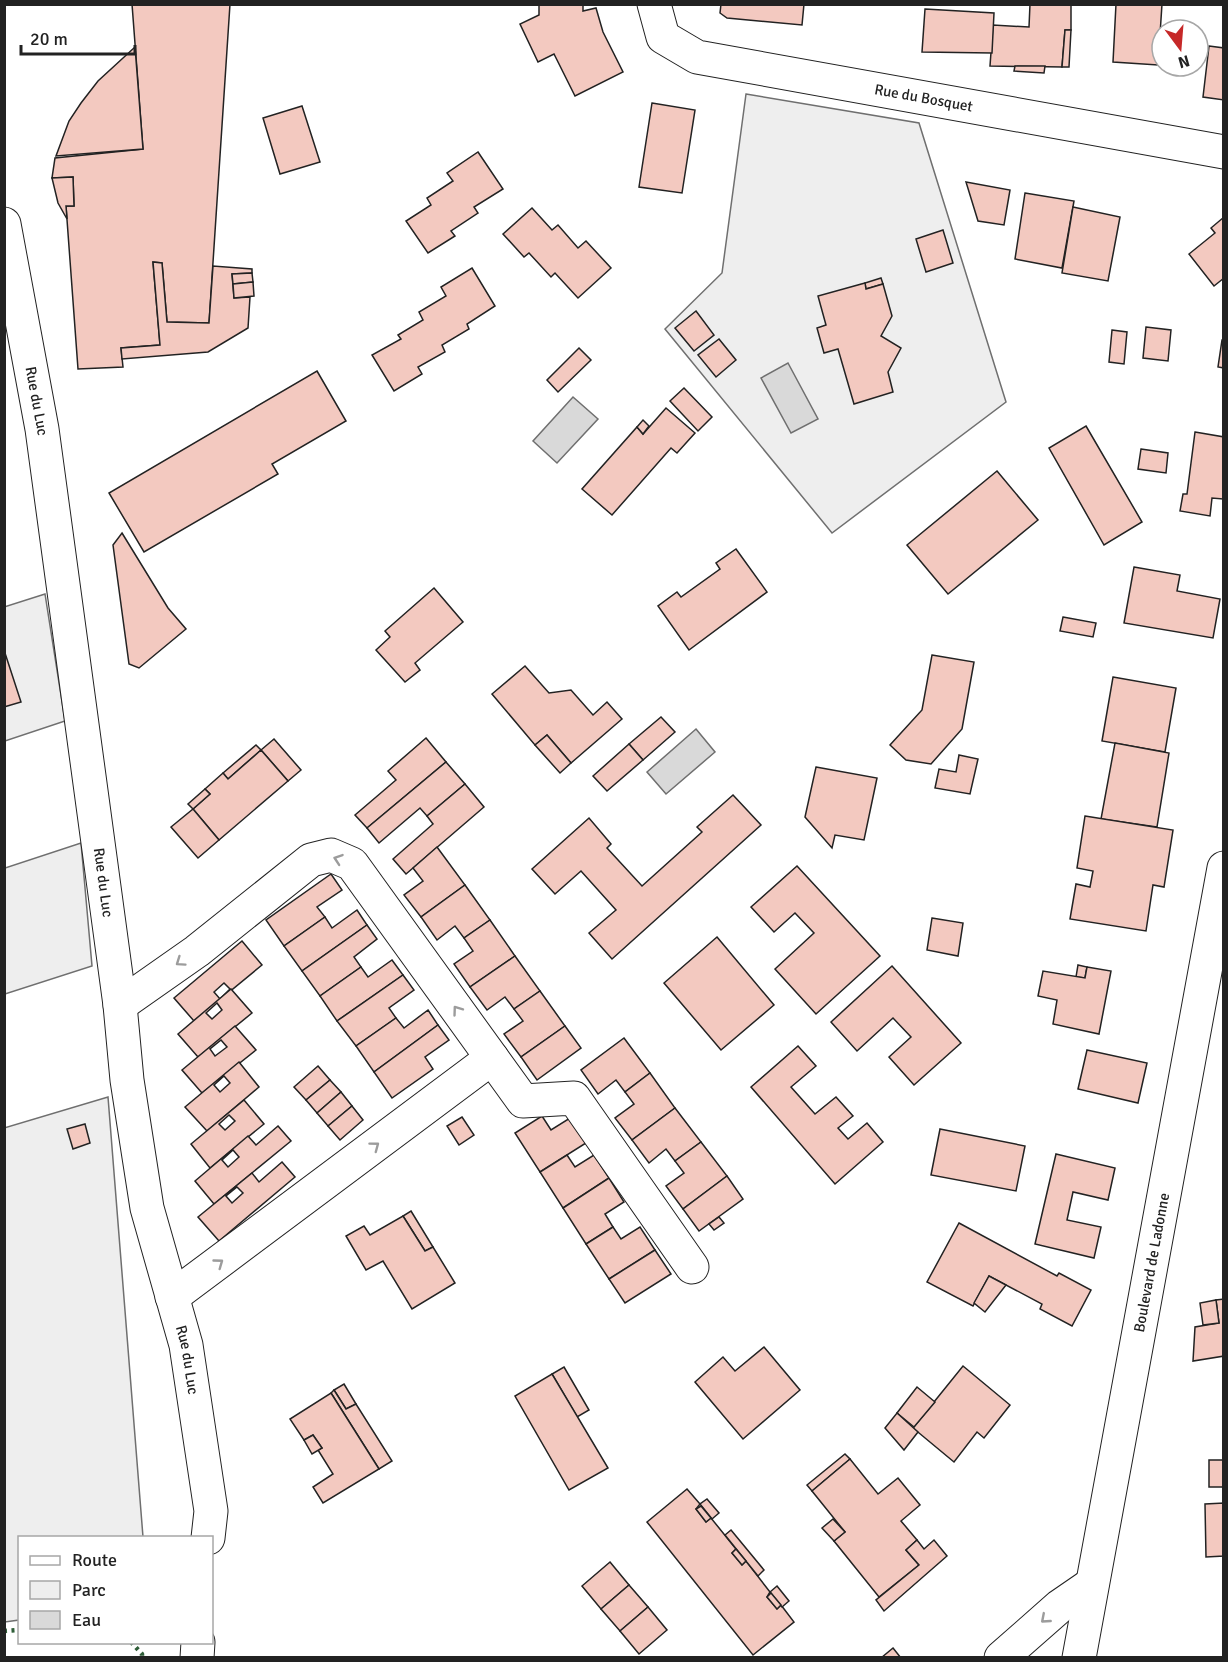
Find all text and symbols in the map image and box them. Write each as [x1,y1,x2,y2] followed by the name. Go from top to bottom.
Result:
[21,18,135,56] scale bar
[1150,18,1210,78] north arrow
[30,28,68,50] text: 20 m
[1176,50,1192,73] text: N
[873,80,974,116] street label: Rue du Bosquet
[22,365,52,437] street label: Rue du Luc
[90,847,117,918] street label: Rue du Luc
[334,854,344,867] one-way arrow
[176,955,187,966] one-way arrow
[454,1006,465,1017] one-way arrow
[369,1142,380,1153] one-way arrow
[1130,1191,1173,1334] street label: Boulevard de Ladonne
[213,1259,224,1270] one-way arrow
[172,1323,202,1396] street label: Rue du Luc
[18,1536,213,1644] legend
[72,1549,117,1571] text: Route
[72,1579,106,1601] text: Parc
[72,1609,101,1631] text: Eau
[1041,1612,1052,1623] one-way arrow

